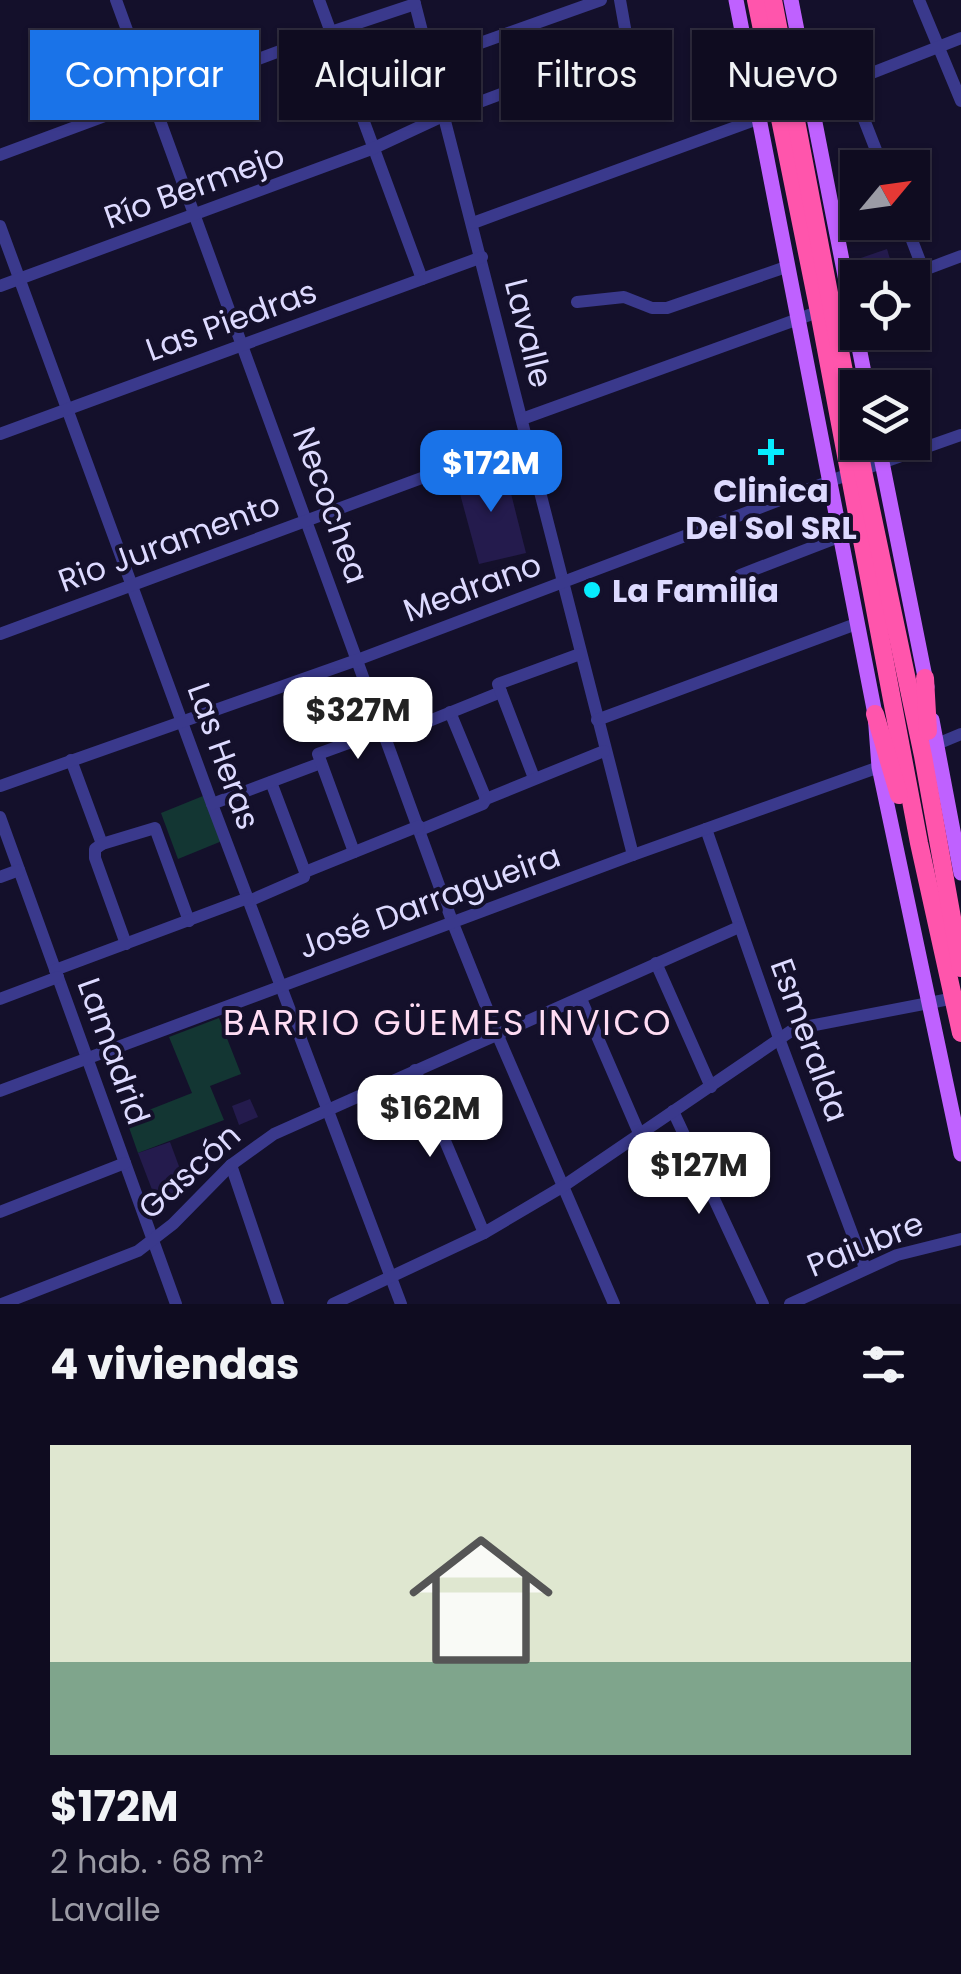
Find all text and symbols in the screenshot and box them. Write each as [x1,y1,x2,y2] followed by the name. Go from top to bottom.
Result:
[30,30,259,120] chip: Comprar
[279,30,481,120] chip: Alquilar
[501,30,672,120] chip: Filtros
[692,30,873,120] chip: Nuevo
[98,133,290,239] street label: Río Bermejo
[840,150,930,240] north arrow
[840,150,930,460] map controls
[840,260,930,350] button: locate
[139,268,323,372] street label: Las Piedras
[494,274,564,392] street label: Lavalle
[840,370,930,460] button: layers
[282,420,380,590] street label: Necochea
[421,430,561,515] pin: $172M
[758,439,784,465] marker: Clinica Del Sol SRL
[442,440,540,485] text: $172M
[685,468,857,550] place label: Clinica Del Sol SRL
[52,481,286,603] street label: Rio Juramento
[397,541,547,633] street label: Medrano
[612,568,779,613] place label: La Familia
[581,579,603,601] marker: La Familia
[177,676,271,836] street label: Las Heras
[288,677,428,762] pin: $327M
[305,687,411,732] text: $327M
[292,833,566,969] street label: José Darragueira
[760,952,860,1128] street label: Esmeralda
[67,971,161,1131] street label: Lamadrid
[223,998,673,1047] district label: BARRIO GÜEMES INVICO
[360,1075,500,1160] pin: $162M
[379,1085,481,1130] text: $162M
[128,1113,250,1229] street label: Gascón
[629,1132,769,1217] pin: $127M
[650,1142,748,1187] text: $127M
[800,1200,930,1288] street label: Paiubre
[50,1335,299,1394] text: 4 viviendas
[856,1337,911,1392] icon: filters
[391,1510,571,1690] icon: home
[50,1777,178,1836] text: $172M
[50,1839,264,1884] text: 2 hab. · 68 m²
[50,1887,161,1932] text: Lavalle

